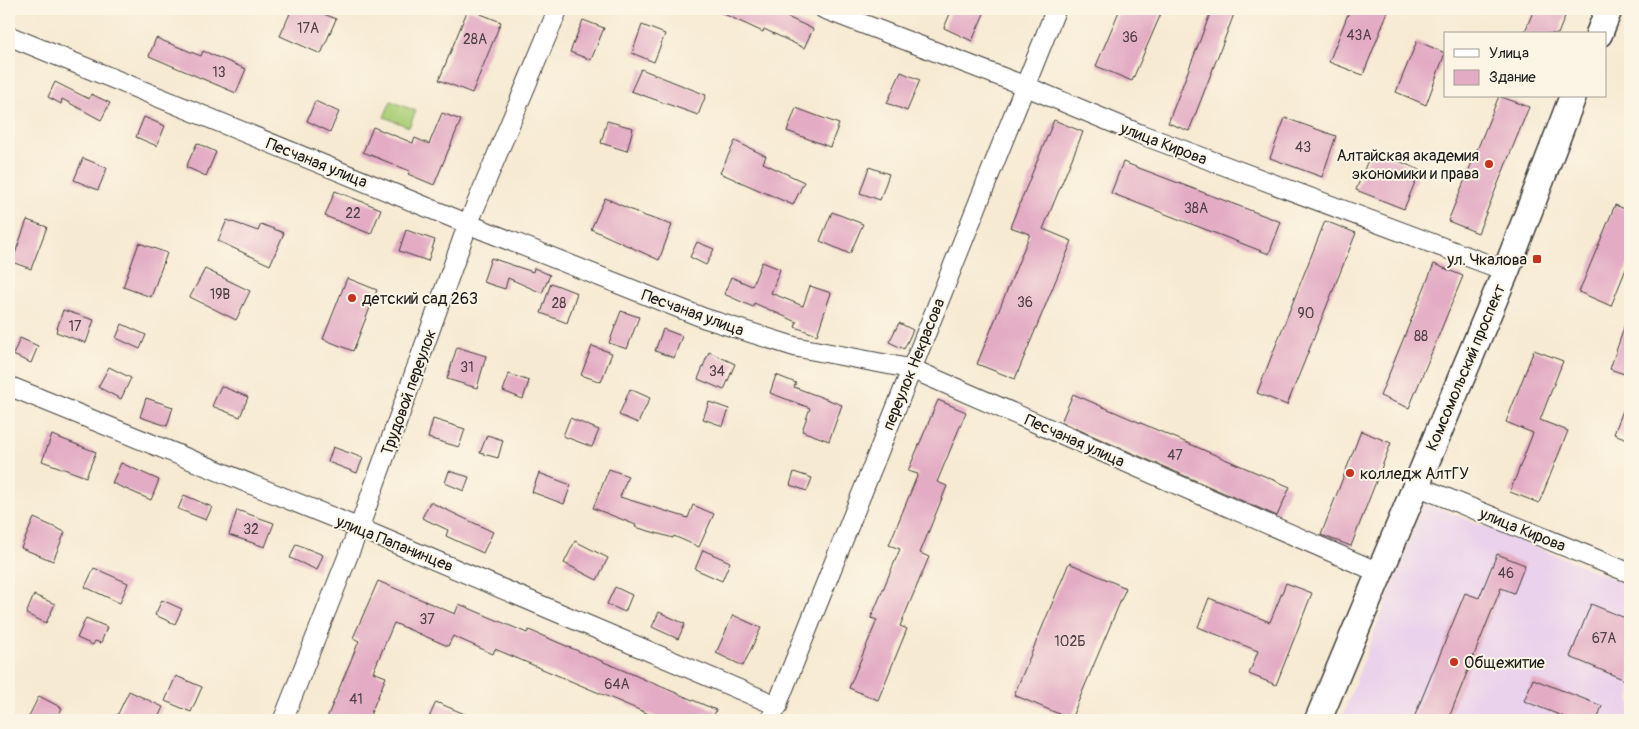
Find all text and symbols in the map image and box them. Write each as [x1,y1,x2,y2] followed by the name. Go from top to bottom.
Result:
[297,20,319,37] house number: 17А
[1346,27,1372,44] house number: 43А
[1122,29,1138,46] house number: 36
[463,31,487,48] house number: 28A
[1444,32,1606,98] legend
[1489,44,1529,63] text: Улица
[212,64,226,81] house number: 13
[1489,68,1536,87] text: Здание
[1117,118,1210,170] street label: улица Кирова
[263,134,370,192] street label: Песчаная улица
[1295,139,1311,156] house number: 43
[1336,146,1479,184] place label: Алтайская академия экономики и права
[1483,158,1495,170] marker: Алтайская академия экономики и права
[1184,200,1208,217] house number: 38А
[345,205,361,222] house number: 22
[1446,250,1527,270] place label: ул. Чкалова
[1531,253,1543,265] marker: ул. Чкалова
[1422,281,1510,454] street label: Комсомольский проспект
[639,285,747,341] street label: Песчаная улица
[210,286,230,303] house number: 19В
[362,289,478,309] place label: детский сад 263
[346,292,358,304] marker: детский сад 263
[1017,294,1033,311] house number: 36
[552,295,566,312] house number: 28
[878,296,949,433] street label: переулок Некрасова
[1298,305,1314,322] house number: 90
[69,318,82,335] house number: 17
[377,327,441,458] street label: Трудовой переулок
[1414,328,1428,345] house number: 88
[460,359,474,376] house number: 31
[709,363,725,380] house number: 34
[1021,410,1128,472] street label: Песчаная улица
[1167,447,1183,464] house number: 47
[1360,464,1469,484] place label: колледж АлтГУ
[1344,467,1356,479] marker: колледж АлтГУ
[1476,503,1569,556] street label: улица Кирова
[332,511,456,577] street label: улица Папанинцев
[243,521,259,538] house number: 32
[1498,565,1514,582] house number: 46
[419,611,435,628] house number: 37
[1592,630,1616,647] house number: 67А
[1054,633,1086,650] house number: 102Б
[1464,653,1545,673] place label: Общежитие
[1448,656,1460,668] marker: Общежитие
[604,676,630,693] house number: 64А
[349,691,363,708] house number: 41

